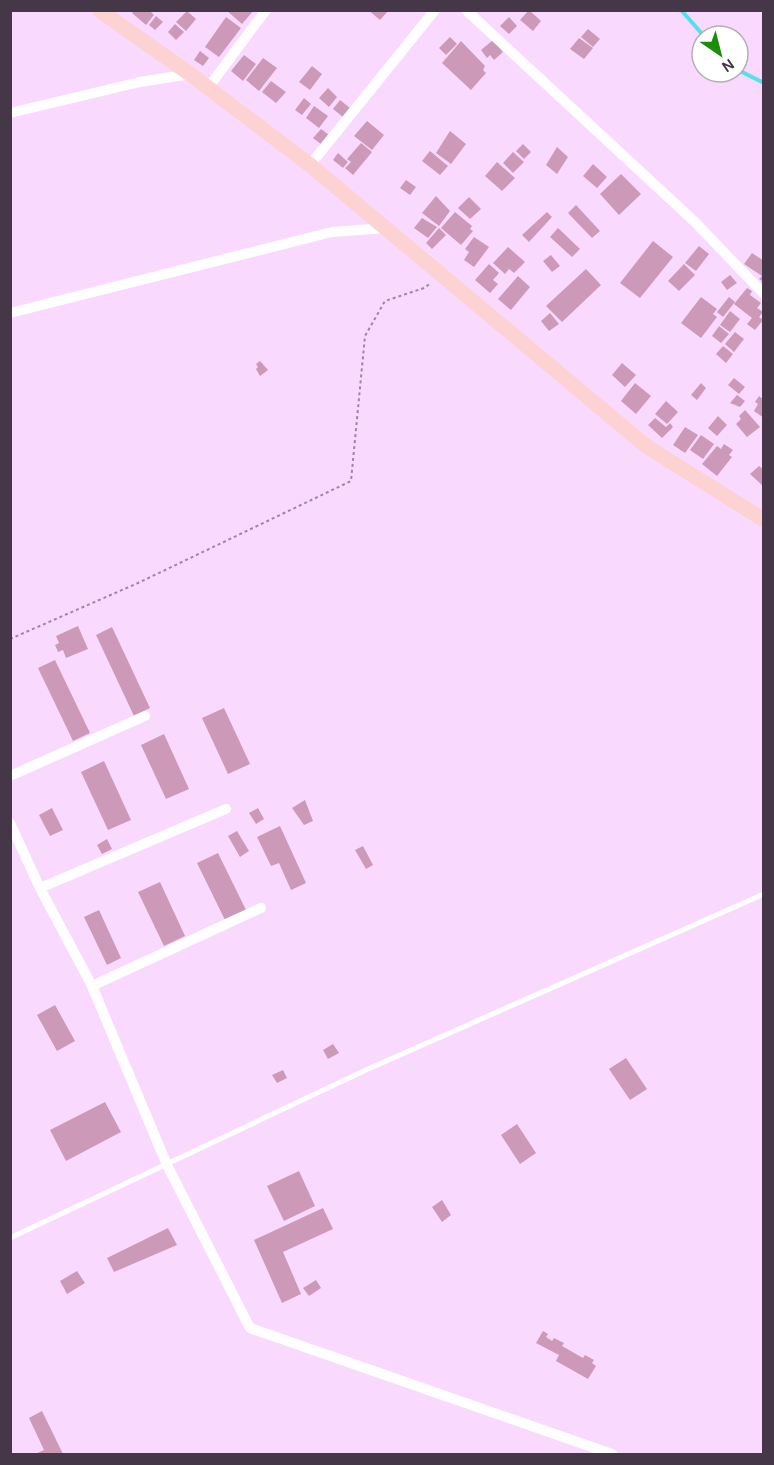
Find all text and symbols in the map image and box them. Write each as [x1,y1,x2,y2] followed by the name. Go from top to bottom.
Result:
[690,24,750,84] north arrow
[718,55,738,77] text: N

